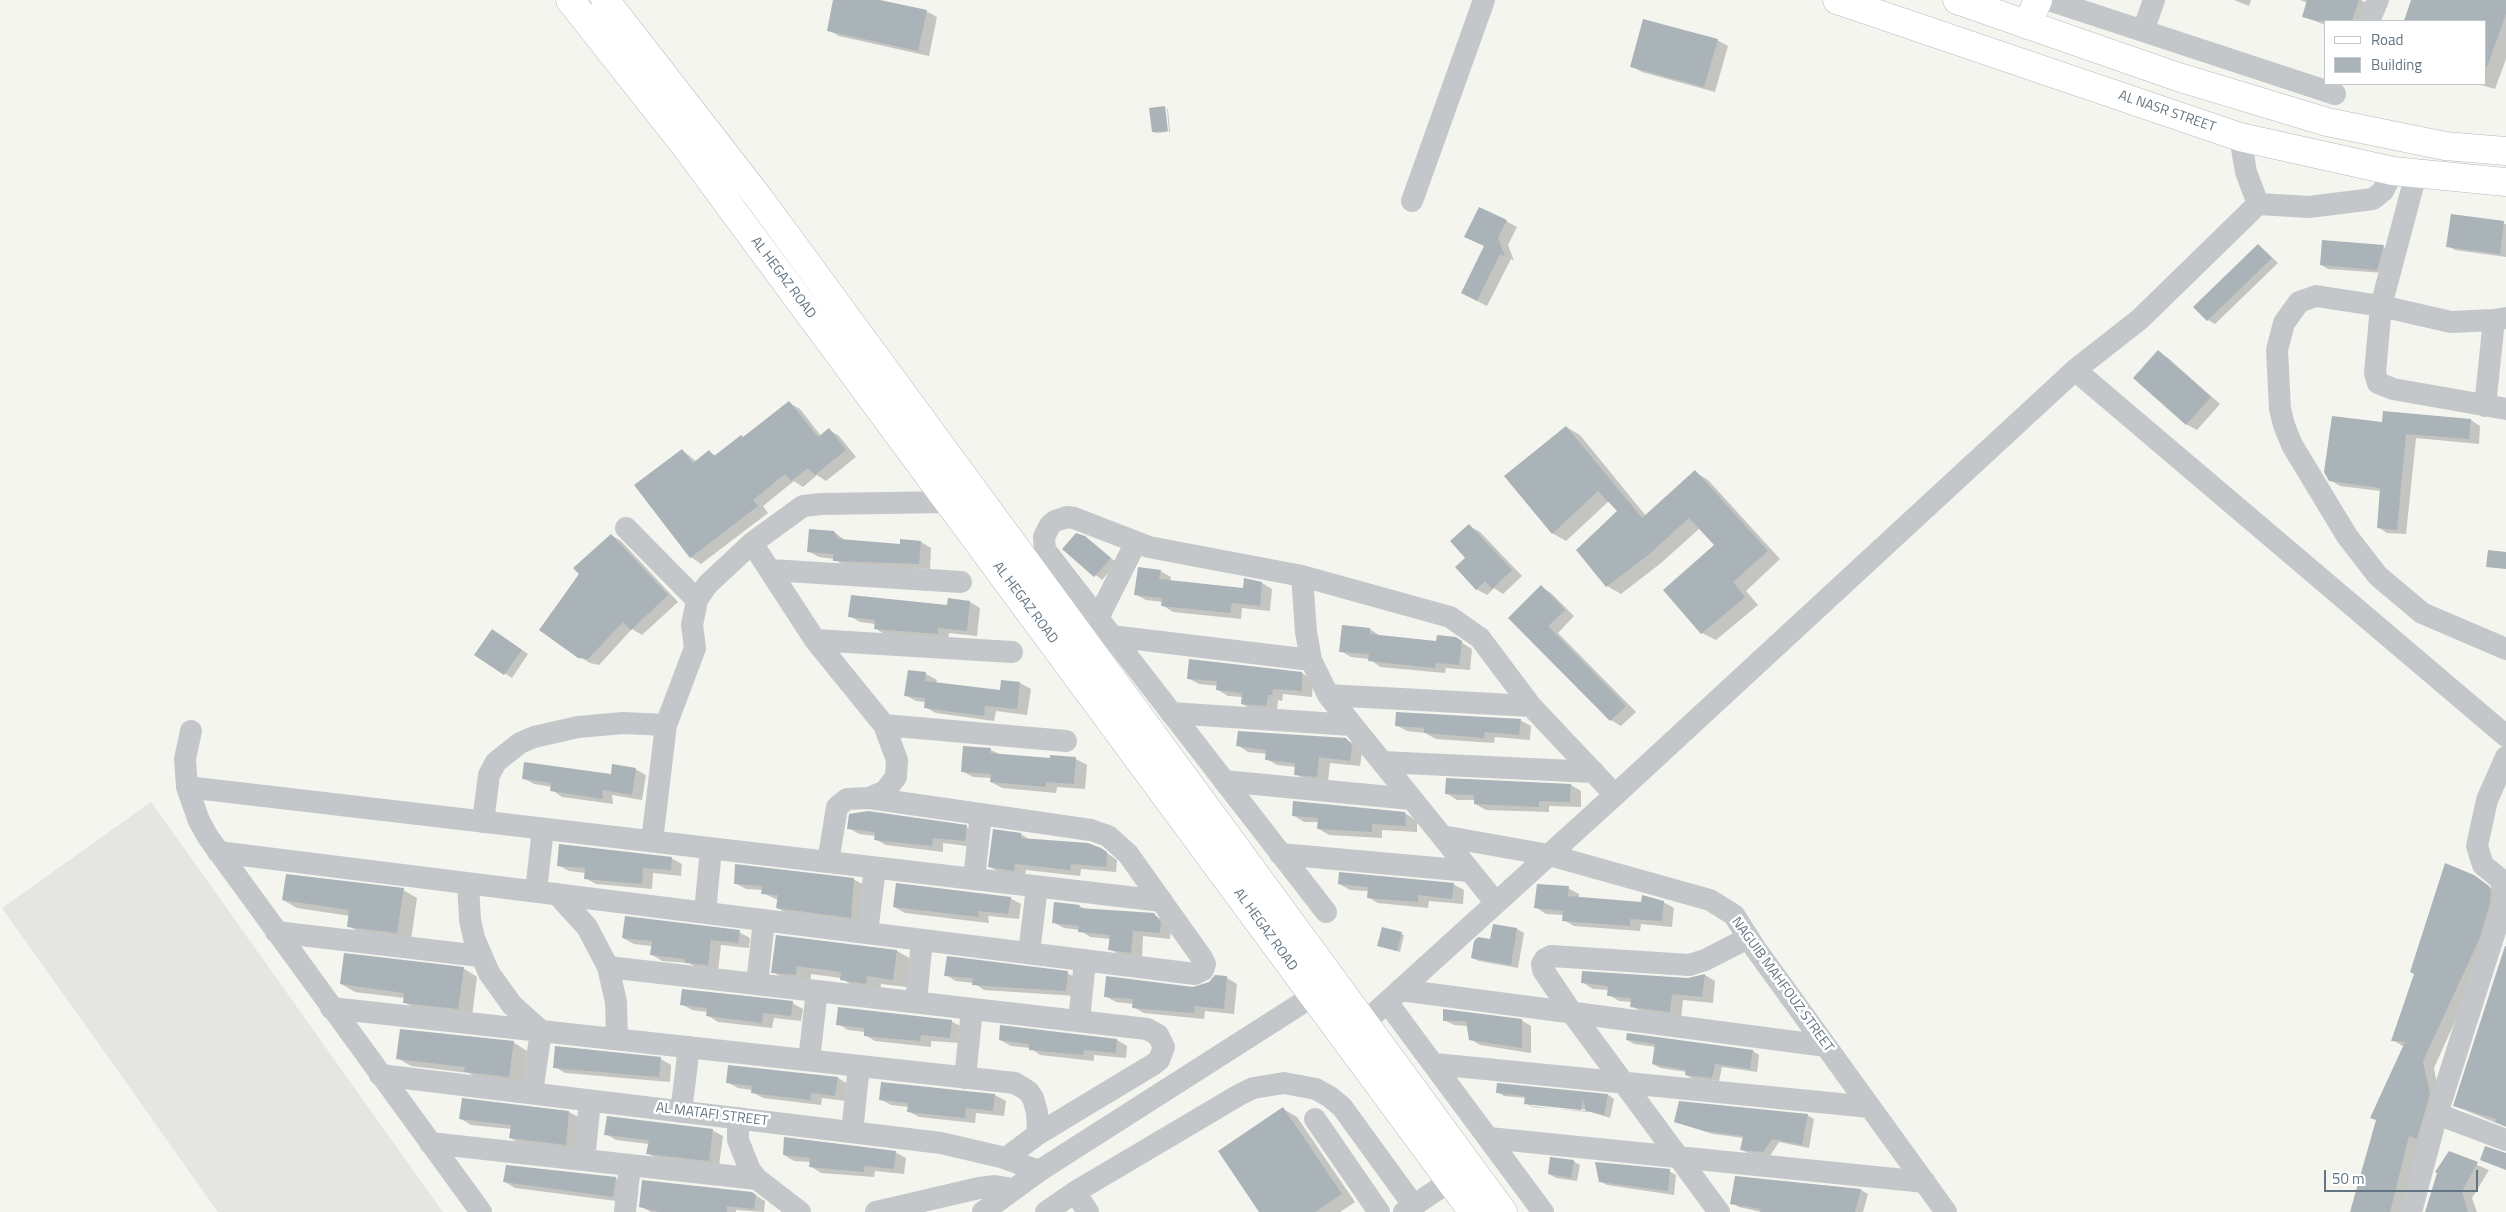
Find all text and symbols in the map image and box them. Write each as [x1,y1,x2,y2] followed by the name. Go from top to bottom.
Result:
[2324,20,2486,85] legend
[2371,28,2403,51] text: Road
[2371,53,2422,76] text: Building
[2116,88,2218,136] street label: AL NASR STREET
[747,234,819,322] street label: AL HEGAZ ROAD
[989,559,1061,647] street label: AL HEGAZ ROAD
[1229,885,1301,975] street label: AL HEGAZ ROAD
[1727,914,1837,1056] street label: NAGUIB MAHFOUZ STREET
[655,1100,769,1130] street label: AL MATAFI STREET
[2326,1160,2480,1192] scale bar
[2332,1167,2365,1190] text: 50 m

